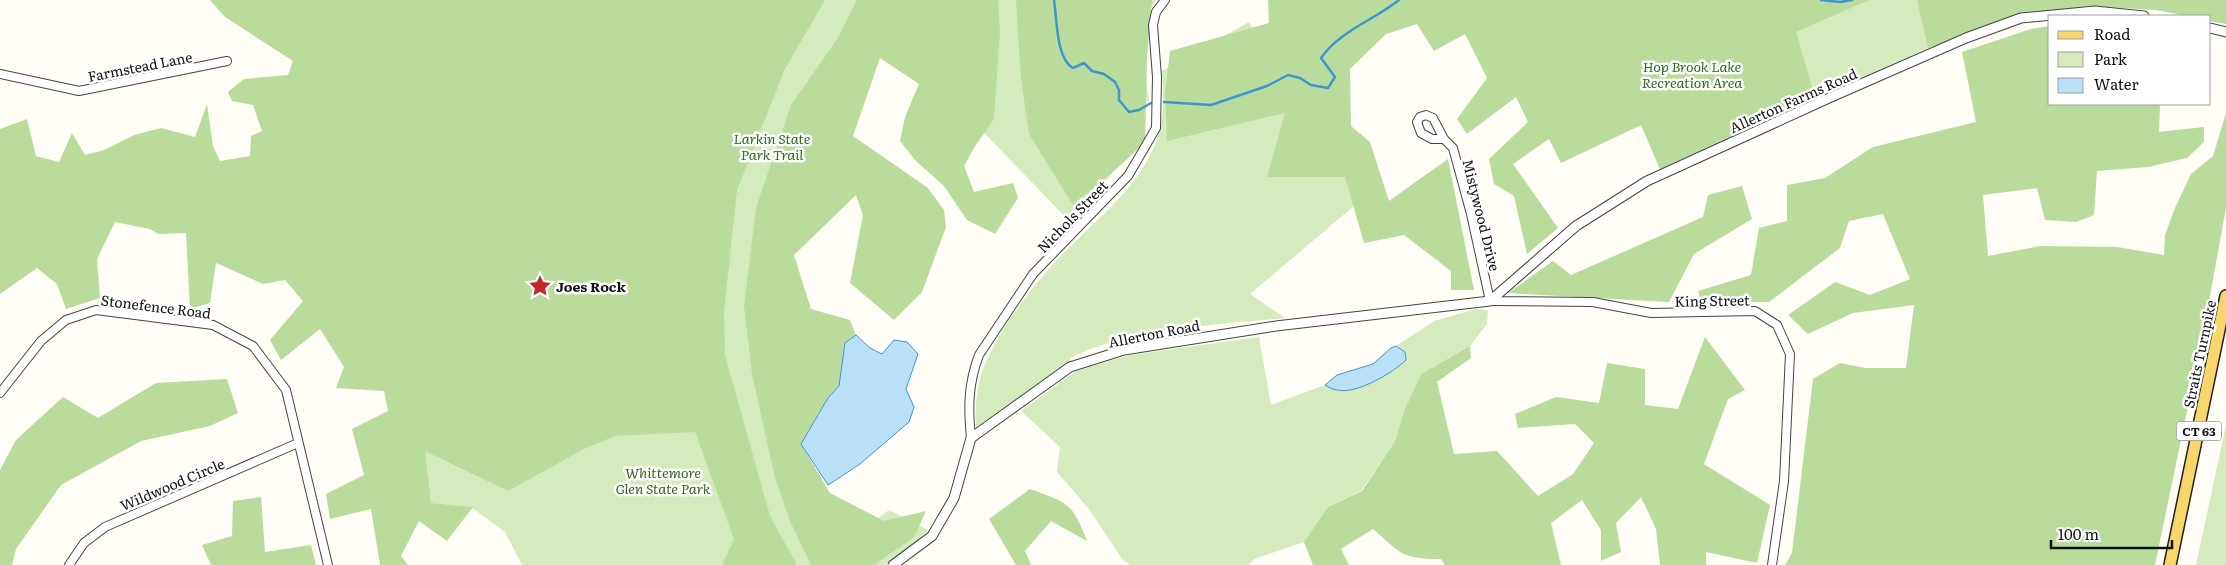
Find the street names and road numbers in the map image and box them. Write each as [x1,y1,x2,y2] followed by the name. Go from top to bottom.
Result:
[86,46,194,86] street label: Farmstead Lane
[1726,63,1860,137] street label: Allerton Farms Road
[1458,157,1506,273] street label: Mistywood Drive
[1032,175,1112,257] street label: Nichols Street
[100,289,213,323] street label: Stonefence Road
[1674,289,1750,311] street label: King Street
[2178,298,2220,410] street label: Straits Turnpike
[1106,314,1202,352] street label: Allerton Road
[2176,422,2222,441] road number: CT 63
[117,453,227,515] street label: Wildwood Circle

